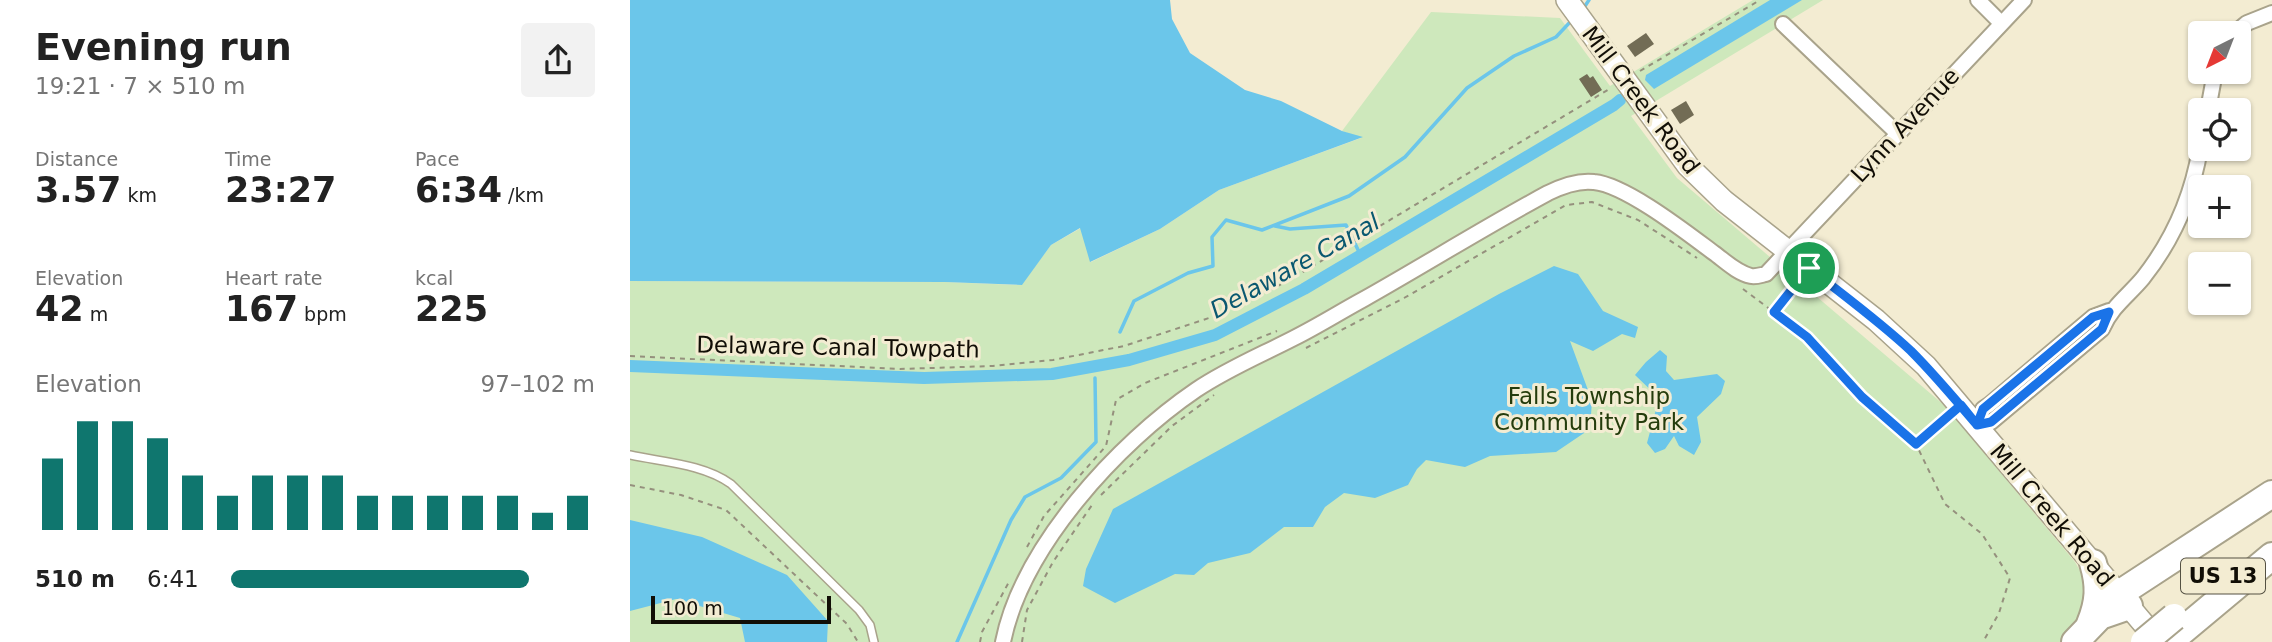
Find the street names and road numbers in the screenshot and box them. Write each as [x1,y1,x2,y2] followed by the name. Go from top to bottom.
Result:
[1577,21,1705,179] street label: Mill Creek Road
[1846,63,1964,187] street label: Lynn Avenue
[696,332,980,362] street label: Delaware Canal Towpath
[1985,438,2119,592] street label: Mill Creek Road
[2181,558,2265,594] road number: US 13

